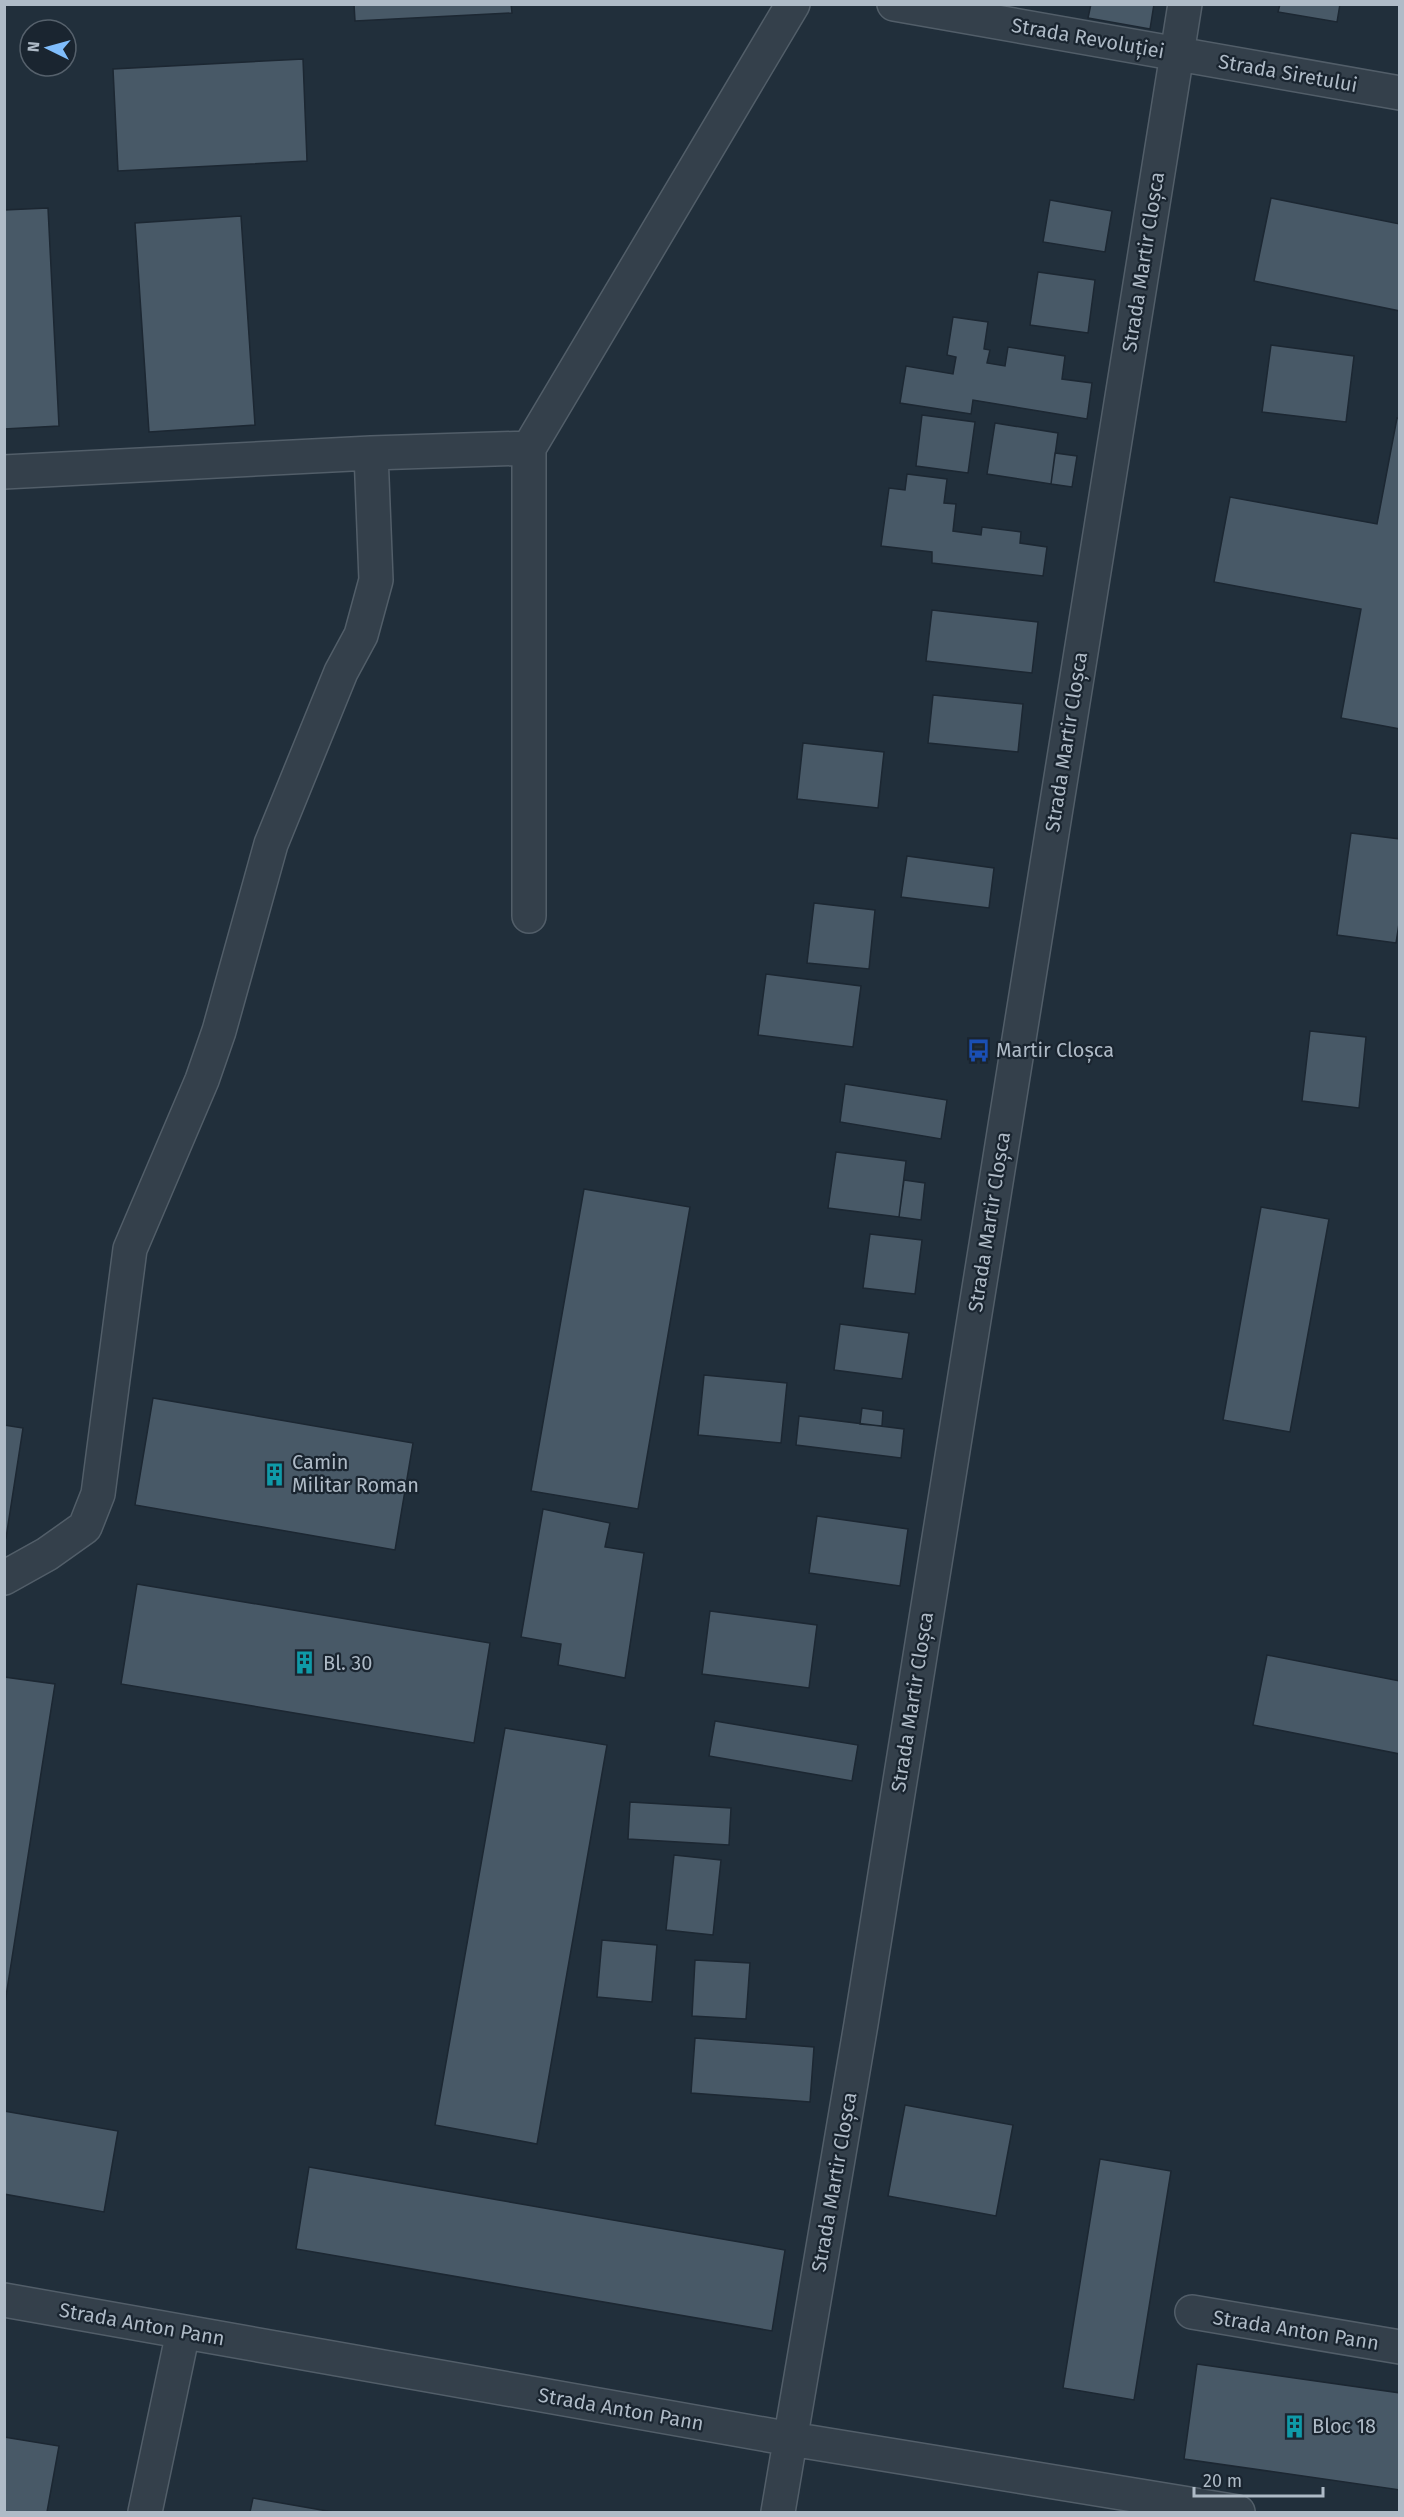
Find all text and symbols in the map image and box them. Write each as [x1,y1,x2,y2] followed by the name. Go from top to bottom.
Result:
[1009,13,1166,64] street label: Strada Revoluției
[18,18,78,78] north arrow
[24,41,43,53] text: N
[1217,49,1359,97] street label: Strada Siretului
[1117,170,1170,354] street label: Strada Martir Cloșca
[1040,650,1093,834] street label: Strada Martir Cloșca
[965,1037,991,1063] bus stop icon: Martir Cloșca
[996,1038,1114,1063] place label: Martir Cloșca
[963,1130,1016,1314] street label: Strada Martir Cloșca
[292,1450,419,1497] place label: Camin Militar Roman
[261,1461,287,1487] building icon: Camin Militar Roman
[886,1610,939,1794] street label: Strada Martir Cloșca
[292,1650,318,1676] building icon: Bl. 30
[323,1651,372,1675] place label: Bl. 30
[806,2090,863,2274] street label: Strada Martir Cloșca
[57,2298,227,2350] street label: Strada Anton Pann
[1211,2305,1381,2355] street label: Strada Anton Pann
[536,2383,706,2435] street label: Strada Anton Pann
[1281,2413,1307,2439] building icon: Bloc 18
[1312,2414,1376,2438] place label: Bloc 18
[1194,2460,1323,2498] scale bar
[1203,2470,1242,2492] text: 20 m

